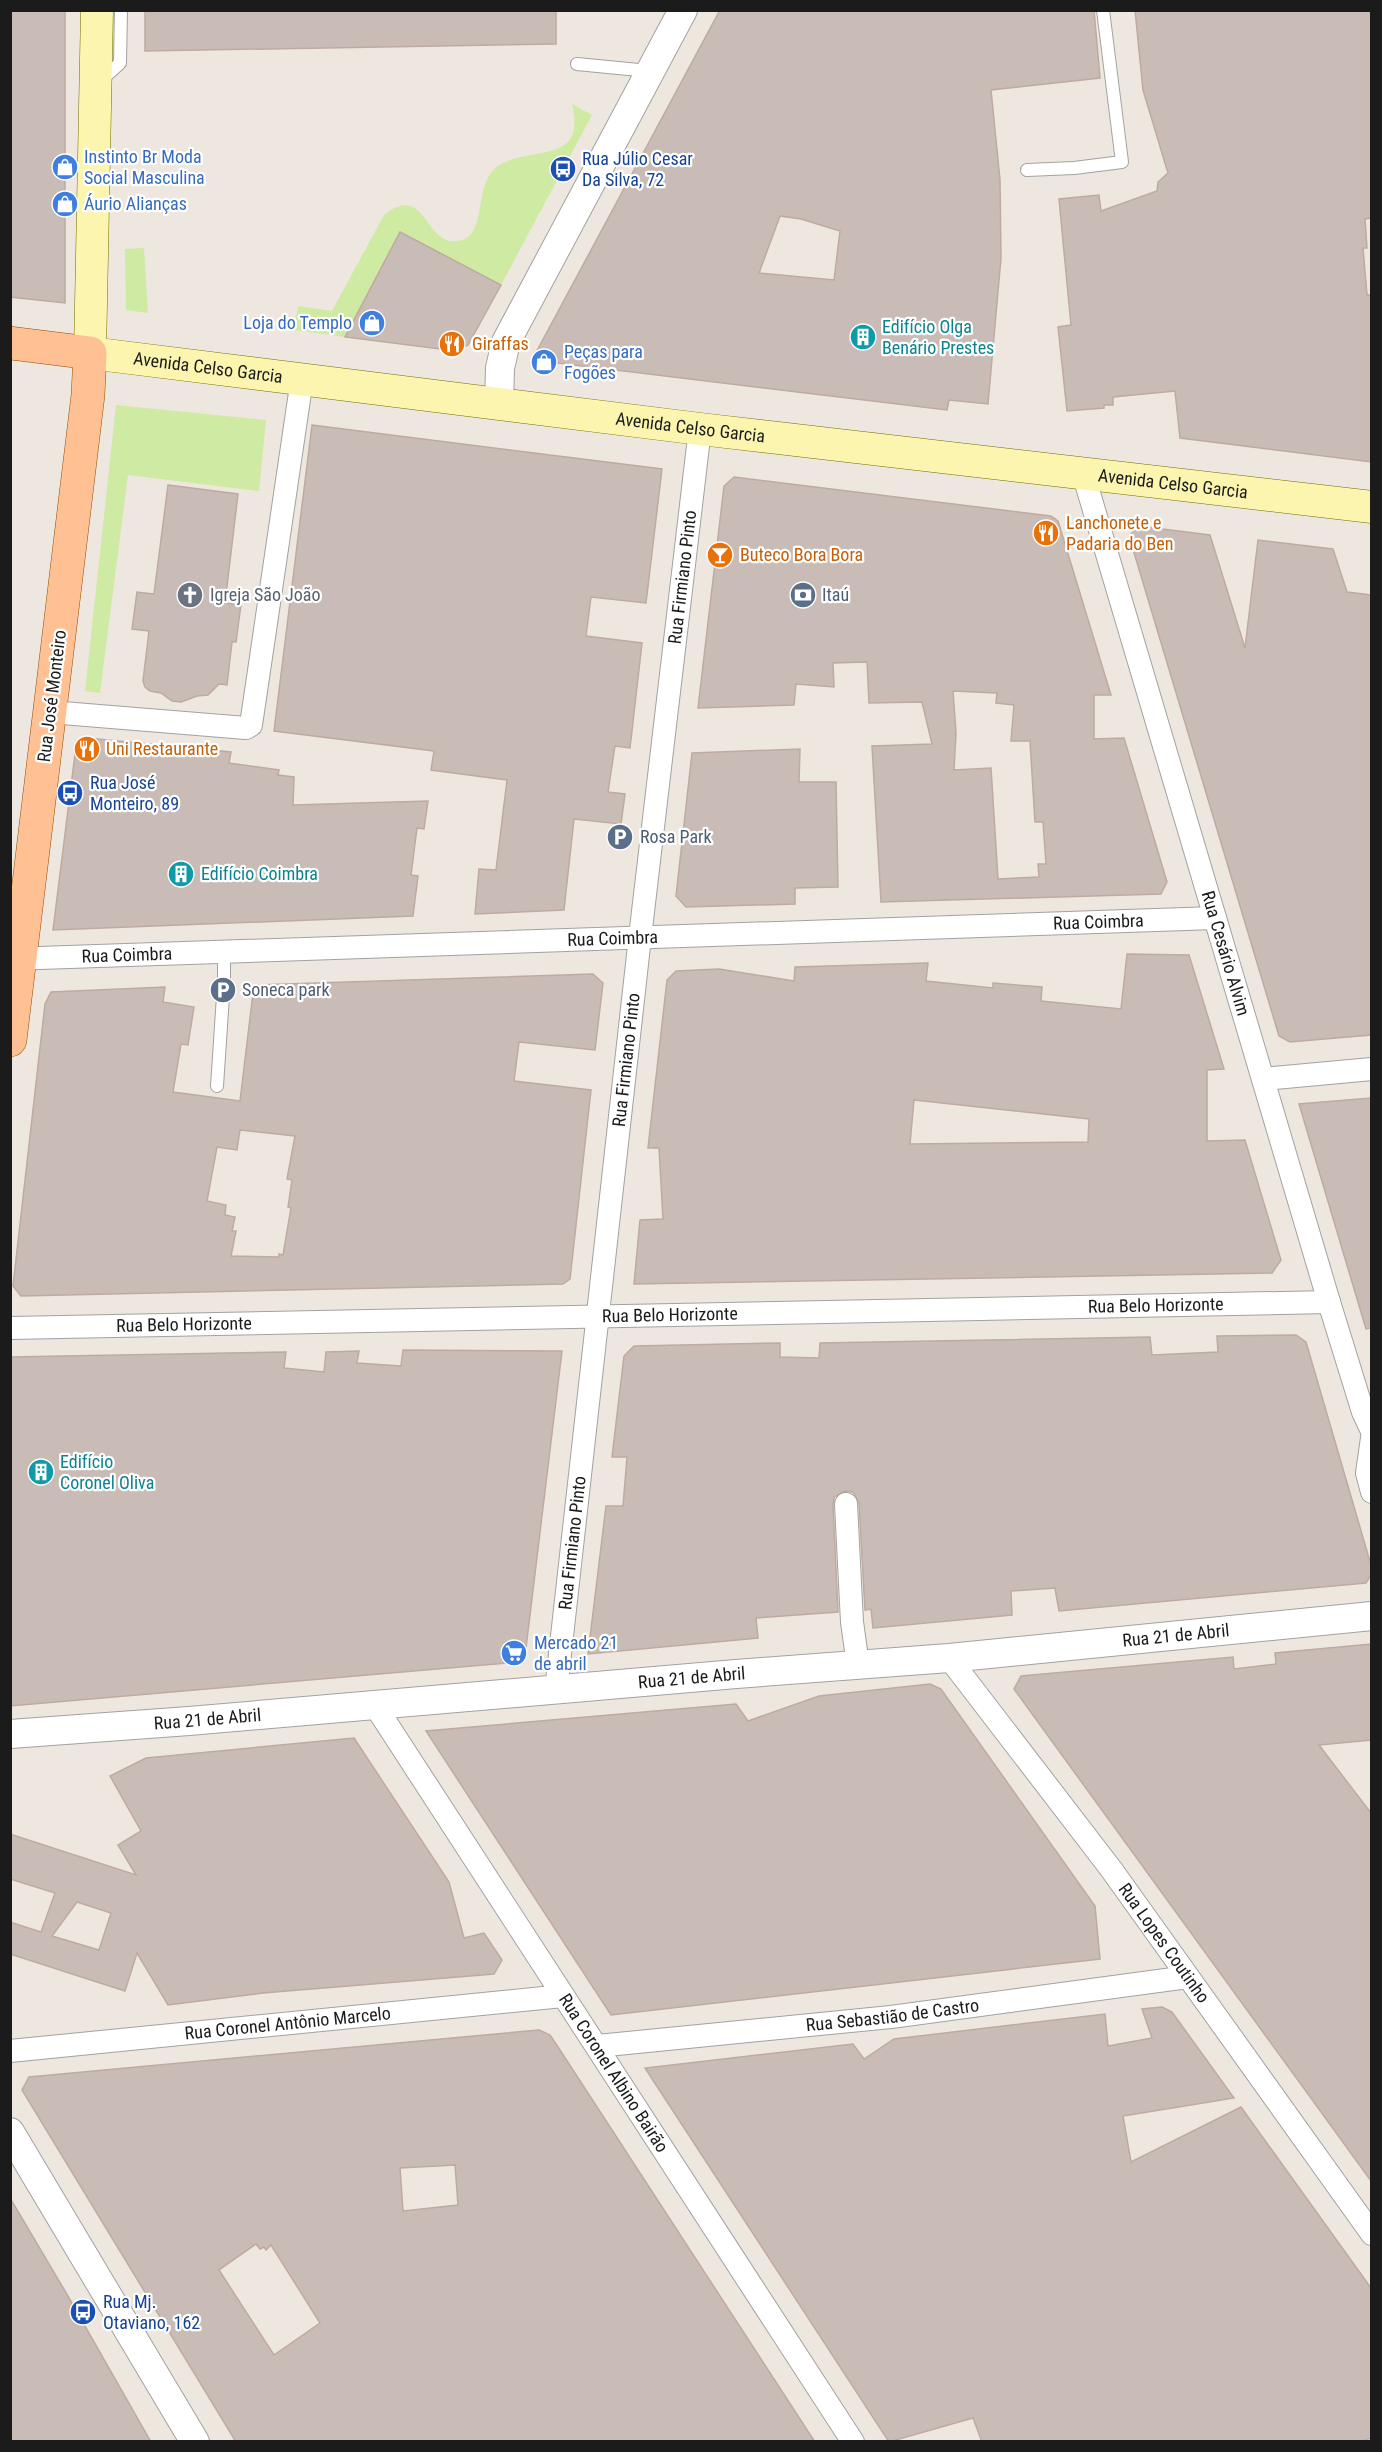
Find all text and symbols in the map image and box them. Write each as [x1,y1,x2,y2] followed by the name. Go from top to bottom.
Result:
[84,146,205,188] place label: Instinto Br Moda Social Masculina
[582,148,693,190] place label: Rua Júlio Cesar Da Silva, 72
[50,152,80,182] shop icon: Instinto Br Moda Social Masculina
[548,154,578,184] bus stop icon: Rua Júlio Cesar Da Silva, 72
[50,189,80,219] shop icon: Áurio Alianças
[84,193,187,214] place label: Áurio Alianças
[357,308,387,338] shop icon: Loja do Templo
[243,312,352,333] place label: Loja do Templo
[882,316,994,358] place label: Edifício Olga Benário Prestes
[848,322,878,352] building icon: Edifício Olga Benário Prestes
[437,329,467,359] restaurant icon: Giraffas
[472,333,529,354] place label: Giraffas
[564,341,643,383] place label: Peças para Fogões
[132,347,284,387] street label: Avenida Celso Garcia
[529,347,559,377] shop icon: Peças para Fogões
[614,408,766,446] street label: Avenida Celso Garcia
[1097,464,1249,503] street label: Avenida Celso Garcia
[664,509,700,645] street label: Rua Firmiano Pinto
[1066,512,1174,554] place label: Lanchonete e Padaria do Ben
[1031,518,1061,548] restaurant icon: Lanchonete e Padaria do Ben
[705,540,735,570] bar icon: Buteco Bora Bora
[740,544,863,565] place label: Buteco Bora Bora
[175,580,205,610] church icon: Igreja São João
[788,580,818,610] bank icon: Itaú
[210,584,320,605] place label: Igreja São João
[822,584,849,605] place label: Itaú
[33,629,70,763] street label: Rua José Monteiro
[72,734,102,764] restaurant icon: Uni Restaurante
[106,738,218,759] place label: Uni Restaurante
[90,772,179,814] place label: Rua José Monteiro, 89
[55,778,85,808] bus stop icon: Rua José Monteiro, 89
[605,822,635,852] parking icon: Rosa Park
[640,826,712,847] place label: Rosa Park
[166,859,196,889] building icon: Edifício Coimbra
[201,863,318,884] place label: Edifício Coimbra
[1198,888,1254,1018] street label: Rua Cesário Alvim
[1053,909,1144,934] street label: Rua Coimbra
[567,926,658,950] street label: Rua Coimbra
[81,942,173,967] street label: Rua Coimbra
[208,975,238,1005] parking icon: Soneca park
[242,979,330,1000] place label: Soneca park
[608,992,644,1128] street label: Rua Firmiano Pinto
[1088,1293,1224,1317] street label: Rua Belo Horizonte
[602,1303,738,1326] street label: Rua Belo Horizonte
[116,1312,252,1336] street label: Rua Belo Horizonte
[60,1451,154,1493] place label: Edifício Coronel Oliva
[26,1457,56,1487] building icon: Edifício Coronel Oliva
[554,1475,590,1611] street label: Rua Firmiano Pinto
[1121,1619,1230,1651] street label: Rua 21 de Abril
[534,1632,618,1674] place label: Mercado 21 de abril
[499,1638,529,1668] supermarket icon: Mercado 21 de abril
[637,1662,746,1692] street label: Rua 21 de Abril
[153,1704,262,1734] street label: Rua 21 de Abril
[1114,1879,1214,2007] street label: Rua Lopes Coutinho
[555,1990,673,2156] street label: Rua Coronel Albino Bairão
[805,1994,980,2035] street label: Rua Sebastião de Castro
[184,2002,392,2044] street label: Rua Coronel Antônio Marcelo
[103,2291,200,2333] place label: Rua Mj. Otaviano, 162
[68,2297,98,2327] bus stop icon: Rua Mj. Otaviano, 162

